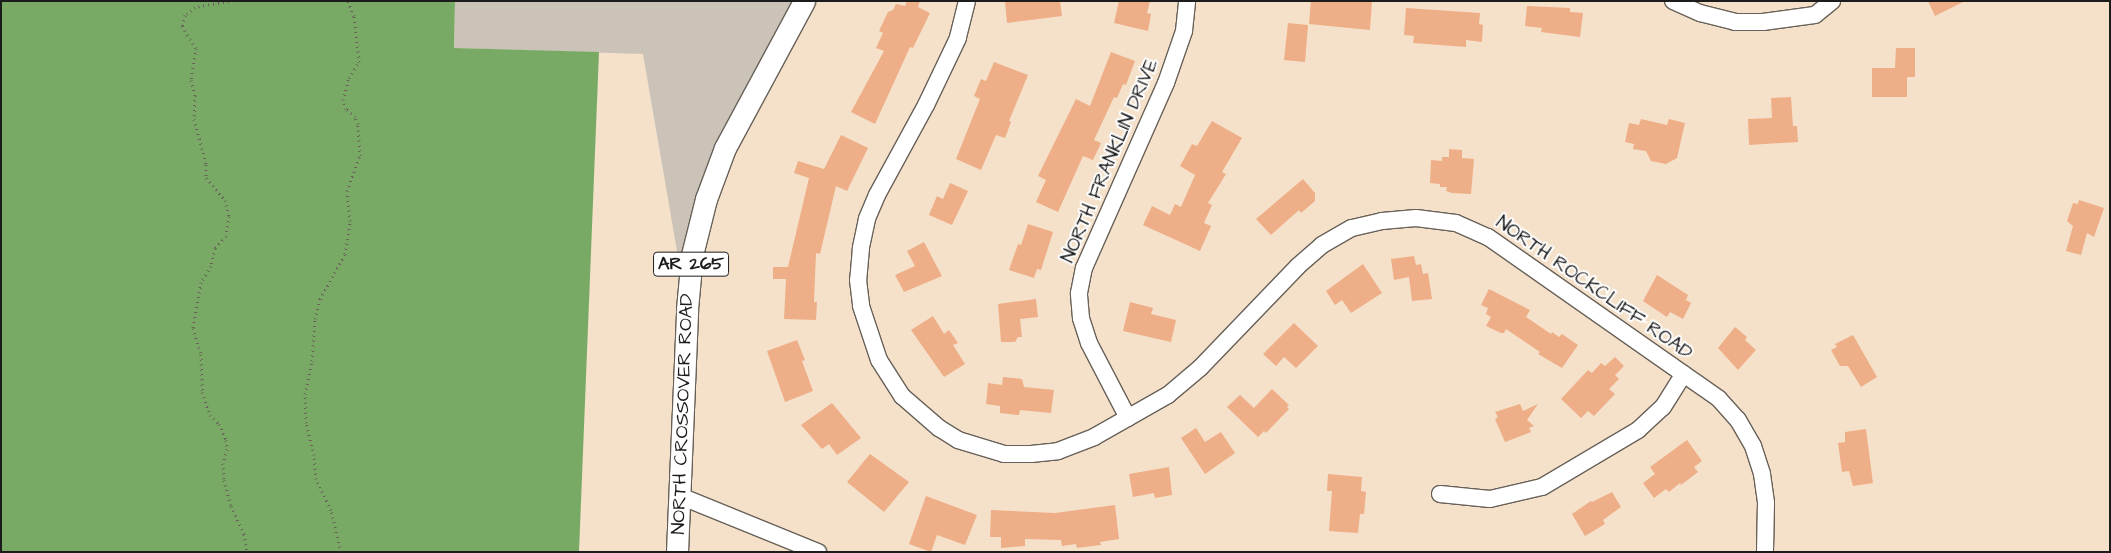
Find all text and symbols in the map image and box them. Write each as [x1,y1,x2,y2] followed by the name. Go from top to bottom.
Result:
[1057,56,1163,266] street label: NORTH FRANKLIN DRIVE
[1491,211,1697,365] street label: NORTH ROCKCLIFF ROAD
[652,248,730,280] road number: AR 265
[667,293,699,535] street label: NORTH CROSSOVER ROAD

